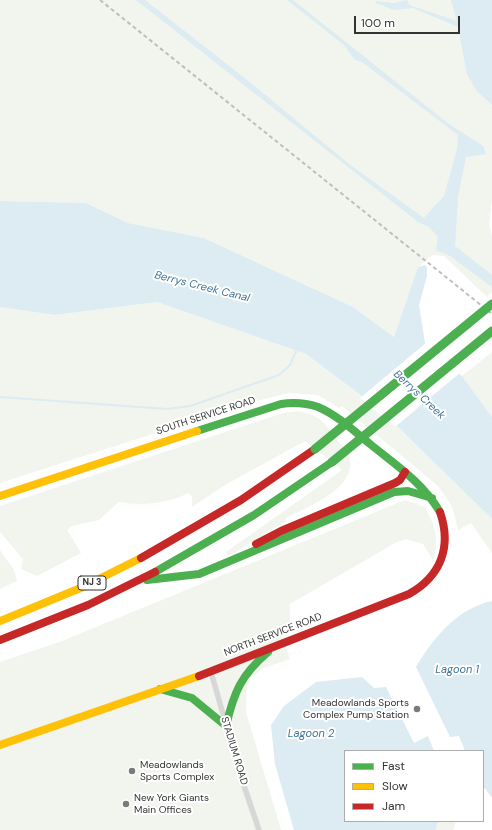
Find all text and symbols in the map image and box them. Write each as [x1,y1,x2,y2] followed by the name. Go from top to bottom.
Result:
[356,8,462,34] scale bar
[361,15,395,31] text: 100 m
[153,269,251,305] water label: Berrys Creek Canal
[390,368,448,422] water label: Berrys Creek
[155,394,257,438] street label: SOUTH SERVICE ROAD
[78,576,106,590] road number: NJ 3
[222,611,324,659] street label: NORTH SERVICE ROAD
[435,663,479,677] water label: Lagoon 1
[303,697,409,720] place label: Meadowlands Sports Complex Pump Station
[412,704,422,714] marker: Meadowlands Sports Complex Pump Station
[218,715,250,787] street label: STADIUM ROAD
[288,727,334,741] water label: Lagoon 2
[344,750,484,822] legend
[382,758,405,774] text: Fast
[140,759,214,782] place label: Meadowlands Sports Complex
[127,766,137,776] marker: Meadowlands Sports Complex
[382,778,408,794] text: Slow
[134,792,209,816] place label: New York Giants Main Offices
[382,798,405,814] text: Jam
[121,799,131,809] marker: New York Giants Main Offices

